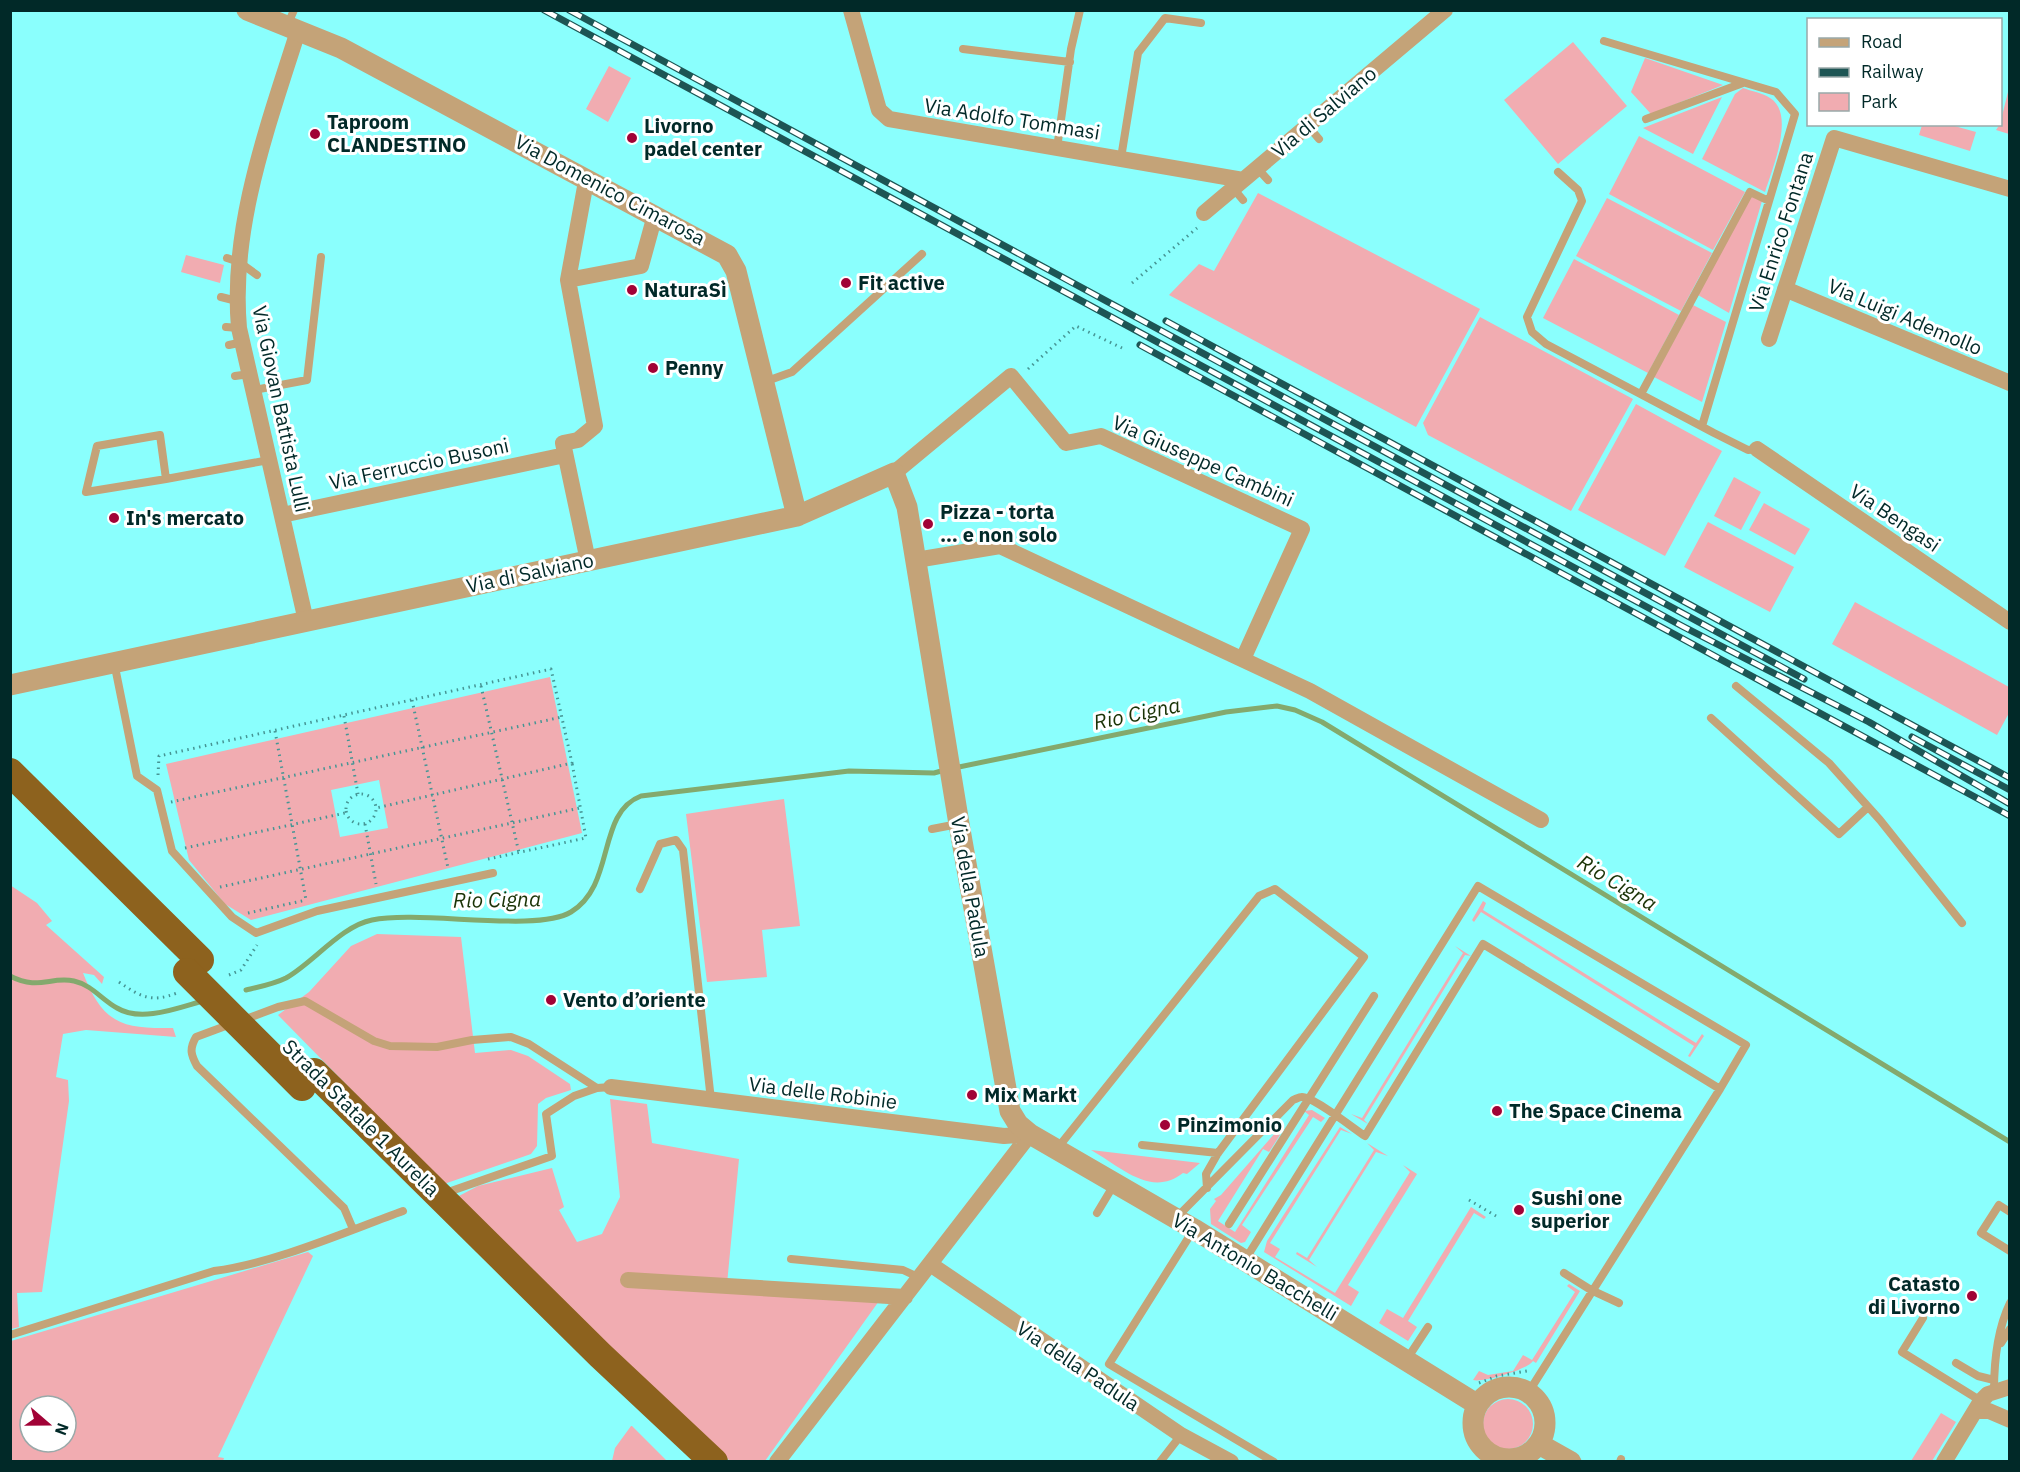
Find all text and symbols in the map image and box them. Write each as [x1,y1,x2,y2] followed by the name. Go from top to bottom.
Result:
[1807,18,2002,126] legend
[1861,30,1902,53] text: Road
[1265,60,1382,164] street label: Via di Salviano
[1861,60,1923,83] text: Railway
[1861,90,1898,113] text: Park
[922,91,1102,146] street label: Via Adolfo Tommasi
[327,108,466,158] place label: Taproom CLANDESTINO
[644,112,762,162] place label: Livorno padel center
[308,127,322,141] marker: Taproom CLANDESTINO
[510,128,711,251] street label: Via Domenico Cimarosa
[625,131,639,145] marker: Livorno padel center
[1742,148,1819,315] street label: Via Enrico Fontana
[858,269,945,296] place label: Fit active
[1824,272,1986,361] street label: Via Luigi Ademollo
[644,276,727,303] place label: NaturaSì
[839,276,853,290] marker: Fit active
[625,283,639,297] marker: NaturaSì
[246,303,317,515] street label: Via Giovan Battista Lulli
[665,354,724,381] place label: Penny
[646,361,660,375] marker: Penny
[1108,408,1298,513] street label: Via Giuseppe Cambini
[327,431,511,496] street label: Via Ferruccio Busoni
[1845,477,1946,558] street label: Via Bengasi
[940,498,1057,548] place label: Pizza - torta … e non solo
[126,504,244,531] place label: In's mercato
[107,511,121,525] marker: In's mercato
[921,517,935,531] marker: Pizza - torta … e non solo
[464,546,596,599] street label: Via di Salviano
[1091,690,1183,736] water label: Rio Cigna
[945,814,996,960] street label: Via della Padula
[1573,847,1663,917] water label: Rio Cigna
[453,884,541,914] water label: Rio Cigna
[563,986,706,1013] place label: Vento d’oriente
[544,993,558,1007] marker: Vento d’oriente
[277,1033,446,1202] street label: Strada Statale 1 Aurelia
[747,1070,899,1115] street label: Via delle Robinie
[984,1081,1077,1108] place label: Mix Markt
[965,1088,979,1102] marker: Mix Markt
[1509,1097,1682,1124] place label: The Space Cinema
[1490,1104,1504,1118] marker: The Space Cinema
[1177,1111,1282,1138] place label: Pinzimonio
[1158,1118,1172,1132] marker: Pinzimonio
[1531,1184,1622,1234] place label: Sushi one superior
[1512,1203,1526,1217] marker: Sushi one superior
[1167,1206,1343,1327] street label: Via Antonio Bacchelli
[1868,1270,1960,1320] place label: Catasto di Livorno
[1965,1289,1979,1303] marker: Catasto di Livorno
[1011,1314,1145,1417] street label: Via della Padula
[18,1394,78,1454] north arrow
[51,1420,73,1438] text: N

